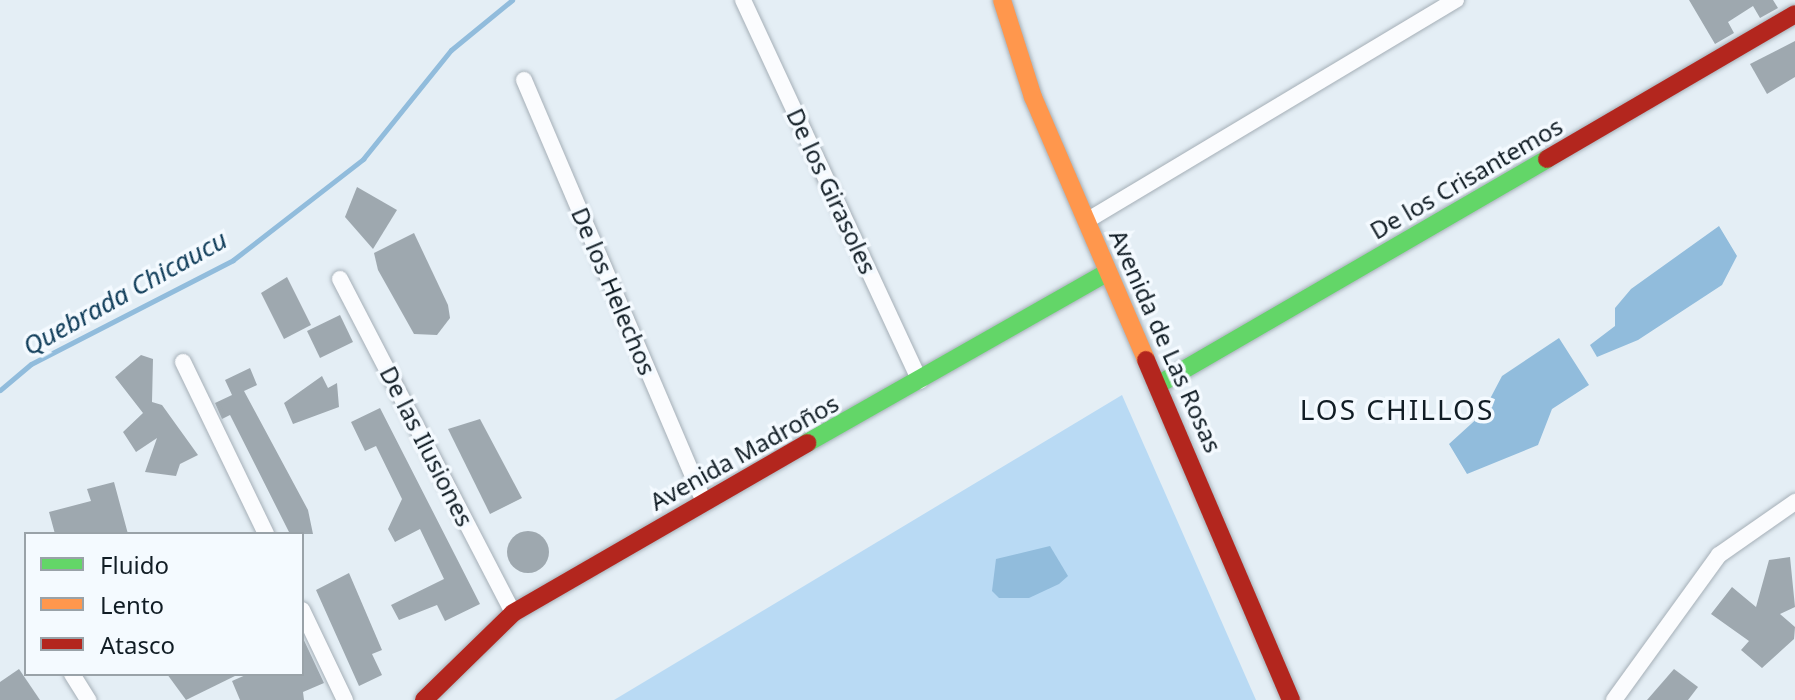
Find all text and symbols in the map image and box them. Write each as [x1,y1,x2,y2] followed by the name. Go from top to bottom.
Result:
[781,104,883,278] street label: De los Girasoles
[1365,111,1567,245] street label: De los Crisantemos
[566,203,662,379] street label: De los Helechos
[18,224,232,362] water label: Quebrada Chicaucu
[1104,225,1228,457] street label: Avenida de Las Rosas
[374,361,480,531] street label: De las Ilusiones
[645,388,843,516] street label: Avenida Madroños
[1300,392,1494,426] district label: LOS CHILLOS
[24,532,304,676] legend
[100,548,169,581] text: Fluido
[100,588,164,621] text: Lento
[100,628,175,661] text: Atasco

